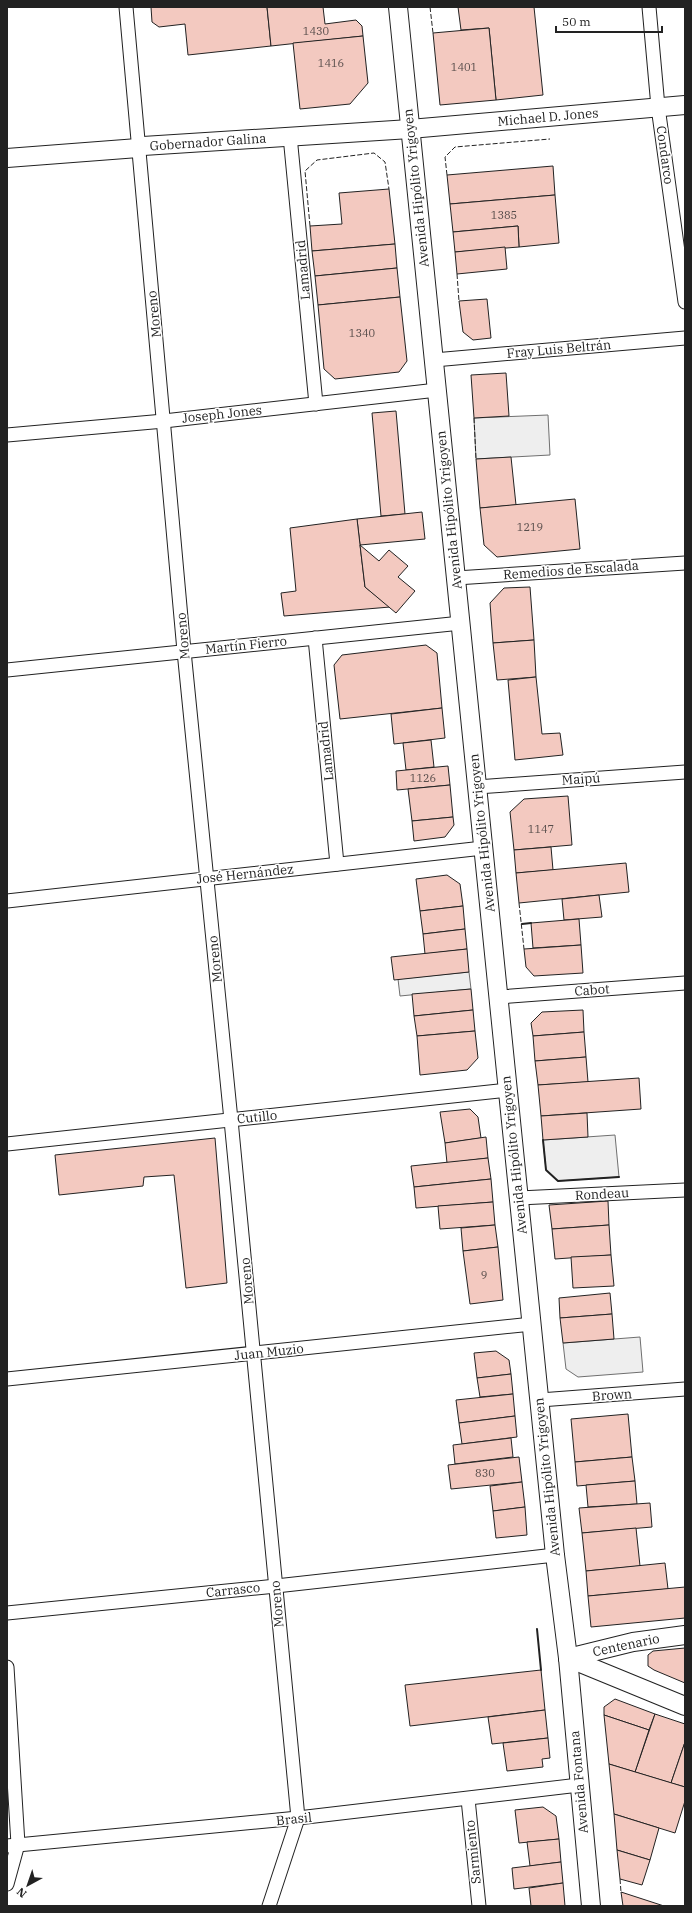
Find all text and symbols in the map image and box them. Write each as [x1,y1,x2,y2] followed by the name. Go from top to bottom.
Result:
[556,8,662,34] scale bar
[562,14,591,29] text: 50 m
[303,24,330,38] house number: 1430
[318,56,344,70] house number: 1416
[451,60,477,74] house number: 1401
[497,104,599,130] street label: Michael D. Jones
[399,108,433,268] street label: Avenida Hipólito Yrigoyen
[653,125,677,185] street label: Condarco
[149,129,267,155] street label: Gobernador Galina
[491,208,517,222] house number: 1385
[292,239,314,301] street label: Lamadrid
[143,290,165,338] street label: Moreno
[349,326,376,340] house number: 1340
[506,336,612,362] street label: Fray Luis Beltrán
[181,401,263,427] street label: Joseph Jones
[432,430,466,590] street label: Avenida Hipólito Yrigoyen
[517,520,543,534] house number: 1219
[503,557,639,583] street label: Remedios de Escalada
[172,612,194,660] street label: Moreno
[204,632,288,658] street label: Martín Fierro
[314,720,338,782] street label: Lamadrid
[465,753,499,913] street label: Avenida Hipólito Yrigoyen
[561,769,601,789] street label: Maipú
[410,771,436,785] house number: 1126
[528,822,554,836] house number: 1147
[196,860,294,888] street label: José Hernández
[204,935,226,983] street label: Moreno
[574,980,611,1000] street label: Cabot
[497,1075,531,1235] street label: Avenida Hipólito Yrigoyen
[236,1106,278,1128] street label: Cutillo
[574,1184,630,1204] street label: Rondeau
[236,1257,258,1305] street label: Moreno
[481,1268,487,1282] house number: 9
[233,1340,305,1364] street label: Juan Muzio
[591,1385,633,1405] street label: Brown
[530,1397,564,1557] street label: Avenida Hipólito Yrigoyen
[475,1466,495,1480] house number: 830
[205,1579,261,1601] street label: Carrasco
[266,1580,288,1628] street label: Moreno
[591,1630,661,1660] street label: Centenario
[566,1730,592,1834] street label: Avenida Fontana
[275,1809,313,1829] street label: Brasil
[461,1819,485,1885] street label: Sarmiento
[8,1865,48,1905] north arrow
[14,1884,29,1901] text: N

